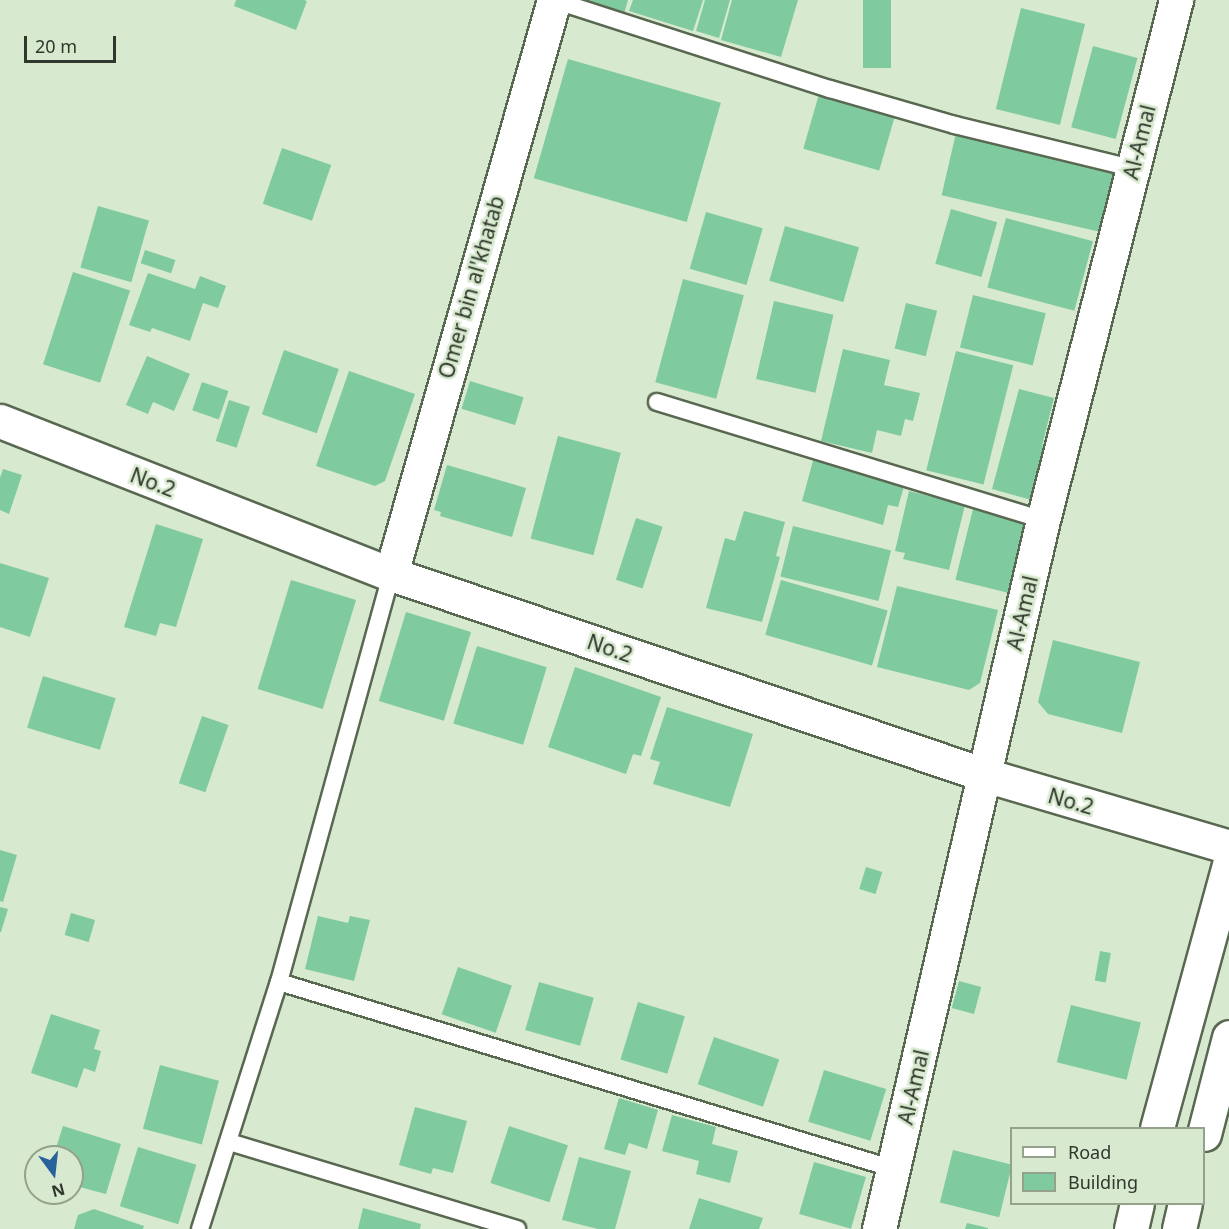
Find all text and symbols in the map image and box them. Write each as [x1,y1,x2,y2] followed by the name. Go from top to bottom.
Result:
[27,24,118,62] scale bar
[35,34,77,58] text: 20 m
[1118,102,1160,182] street label: Al-Amal
[433,193,509,381] street label: Omer bin al'khatab
[127,462,179,502] street label: No.2
[1001,573,1043,653] street label: Al-Amal
[584,629,636,667] street label: No.2
[1045,783,1097,819] street label: No.2
[892,1047,934,1127] street label: Al-Amal
[1010,1127,1205,1205] legend
[1068,1140,1111,1164] text: Road
[24,1145,84,1205] north arrow
[1068,1170,1138,1194] text: Building
[49,1178,67,1203] text: N

